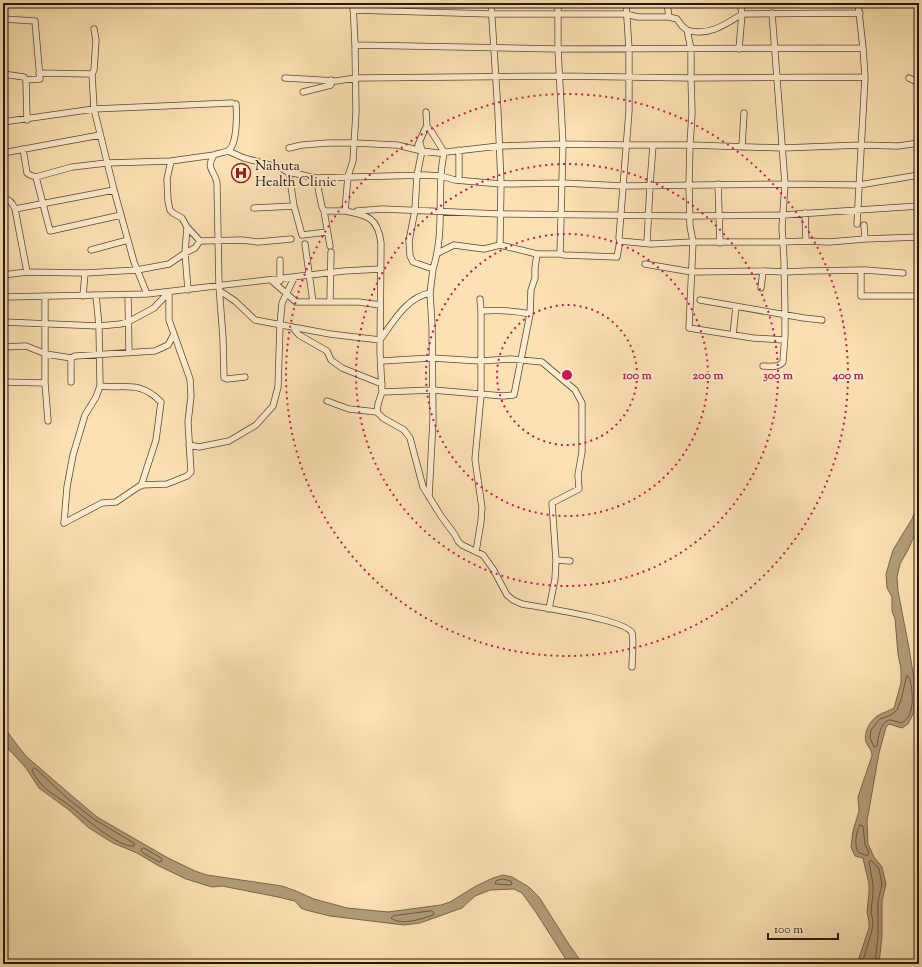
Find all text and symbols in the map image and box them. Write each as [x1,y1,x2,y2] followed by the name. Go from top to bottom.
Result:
[255,157,337,193] place label: Nahuta Health Clinic
[230,162,252,184] hospital icon: Nahuta Health Clinic
[621,367,652,385] text: 100 m
[693,367,723,385] text: 200 m
[763,367,793,385] text: 300 m
[831,367,864,385] text: 400 m
[560,368,574,382] centre of rings
[768,915,838,941] scale bar
[774,921,803,939] text: 100 m

